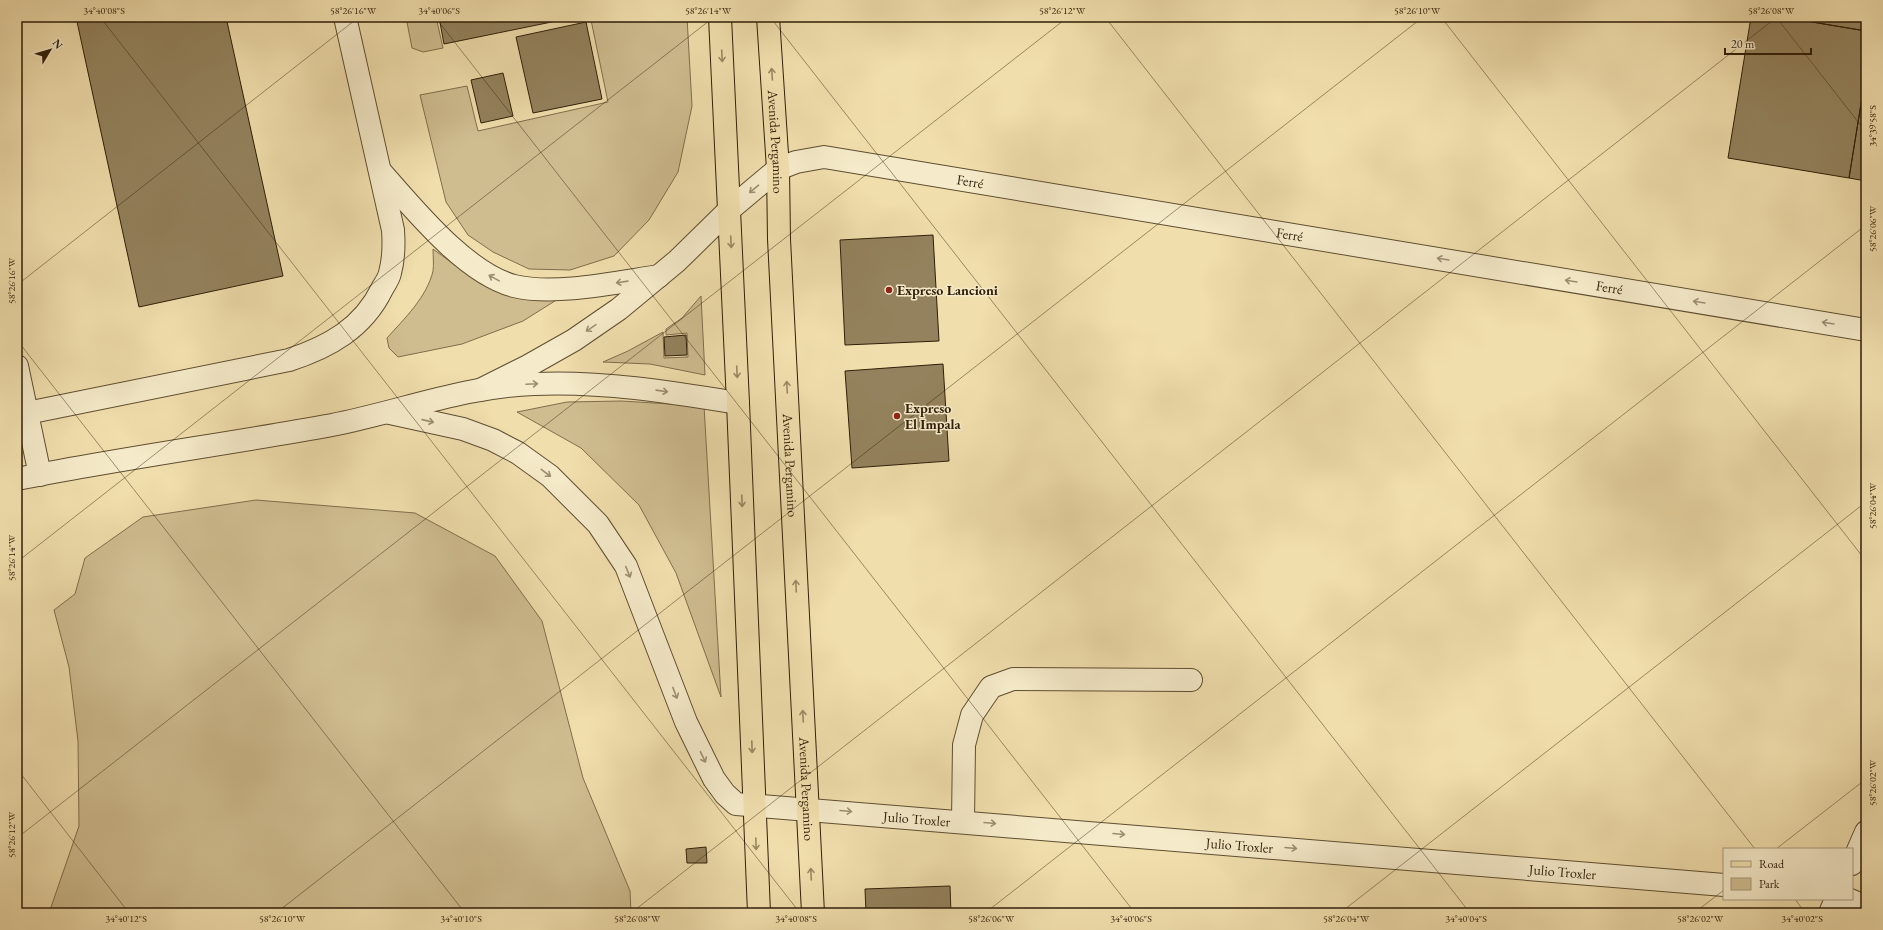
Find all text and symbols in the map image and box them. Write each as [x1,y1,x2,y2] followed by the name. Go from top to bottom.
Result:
[83,4,125,17] text: 34°40'08"S
[330,4,377,17] text: 58°26'16"W
[418,4,460,17] text: 34°40'06"S
[685,4,732,17] text: 58°26'14"W
[1039,4,1086,17] text: 58°26'12"W
[1394,4,1441,17] text: 58°26'10"W
[1748,4,1795,17] text: 58°26'08"W
[30,30,70,70] north arrow
[1725,30,1811,56] scale bar
[50,36,66,52] text: N
[1731,36,1755,52] text: 20 m
[718,49,725,62] one-way arrow
[769,68,776,81] one-way arrow
[764,88,787,194] street label: Avenida Pergamino
[1866,105,1879,147] text: 34°39'58"S
[955,170,985,192] street label: Ferré
[748,185,759,194] one-way arrow
[1866,205,1879,252] text: 58°26'06"W
[1275,223,1305,246] street label: Ferré
[727,235,735,248] one-way arrow
[1437,255,1450,263] one-way arrow
[5,257,18,304] text: 58°26'16"W
[488,273,500,281] one-way arrow
[1595,276,1625,299] street label: Ferré
[1565,277,1578,285] one-way arrow
[616,278,629,286] one-way arrow
[897,281,998,299] place label: Expreso Lancioni
[884,285,894,295] marker: Expreso Lancioni
[1693,298,1706,306] one-way arrow
[1821,319,1834,327] one-way arrow
[586,324,597,332] one-way arrow
[733,365,741,378] one-way arrow
[525,380,538,388] one-way arrow
[783,381,790,394] one-way arrow
[655,387,668,395] one-way arrow
[905,399,962,433] place label: Expreso El Impala
[892,411,902,421] marker: Expreso El Impala
[779,412,802,518] street label: Avenida Pergamino
[421,418,434,426] one-way arrow
[540,469,551,477] one-way arrow
[1866,482,1879,529] text: 58°26'04"W
[739,494,746,507] one-way arrow
[5,534,18,581] text: 58°26'14"W
[625,565,633,577] one-way arrow
[793,580,800,593] one-way arrow
[671,687,679,699] one-way arrow
[799,710,806,723] one-way arrow
[795,736,818,841] street label: Avenida Pergamino
[749,740,756,753] one-way arrow
[700,750,707,762] one-way arrow
[1866,759,1879,806] text: 58°26'02"W
[881,807,951,831] street label: Julio Troxler
[839,808,852,815] one-way arrow
[5,811,18,858] text: 58°26'12"W
[983,820,996,827] one-way arrow
[1112,830,1125,838] one-way arrow
[1204,833,1274,857] street label: Julio Troxler
[753,837,760,850] one-way arrow
[1284,845,1297,852] one-way arrow
[1723,848,1853,900] legend
[1759,856,1785,872] text: Road
[1527,860,1597,884] street label: Julio Troxler
[807,868,814,881] one-way arrow
[1759,876,1780,892] text: Park
[105,912,147,925] text: 34°40'12"S
[259,912,306,925] text: 58°26'10"W
[440,912,482,925] text: 34°40'10"S
[614,912,661,925] text: 58°26'08"W
[775,912,817,925] text: 34°40'08"S
[968,912,1015,925] text: 58°26'06"W
[1110,912,1152,925] text: 34°40'06"S
[1323,912,1370,925] text: 58°26'04"W
[1445,912,1487,925] text: 34°40'04"S
[1677,912,1724,925] text: 58°26'02"W
[1781,912,1823,925] text: 34°40'02"S

